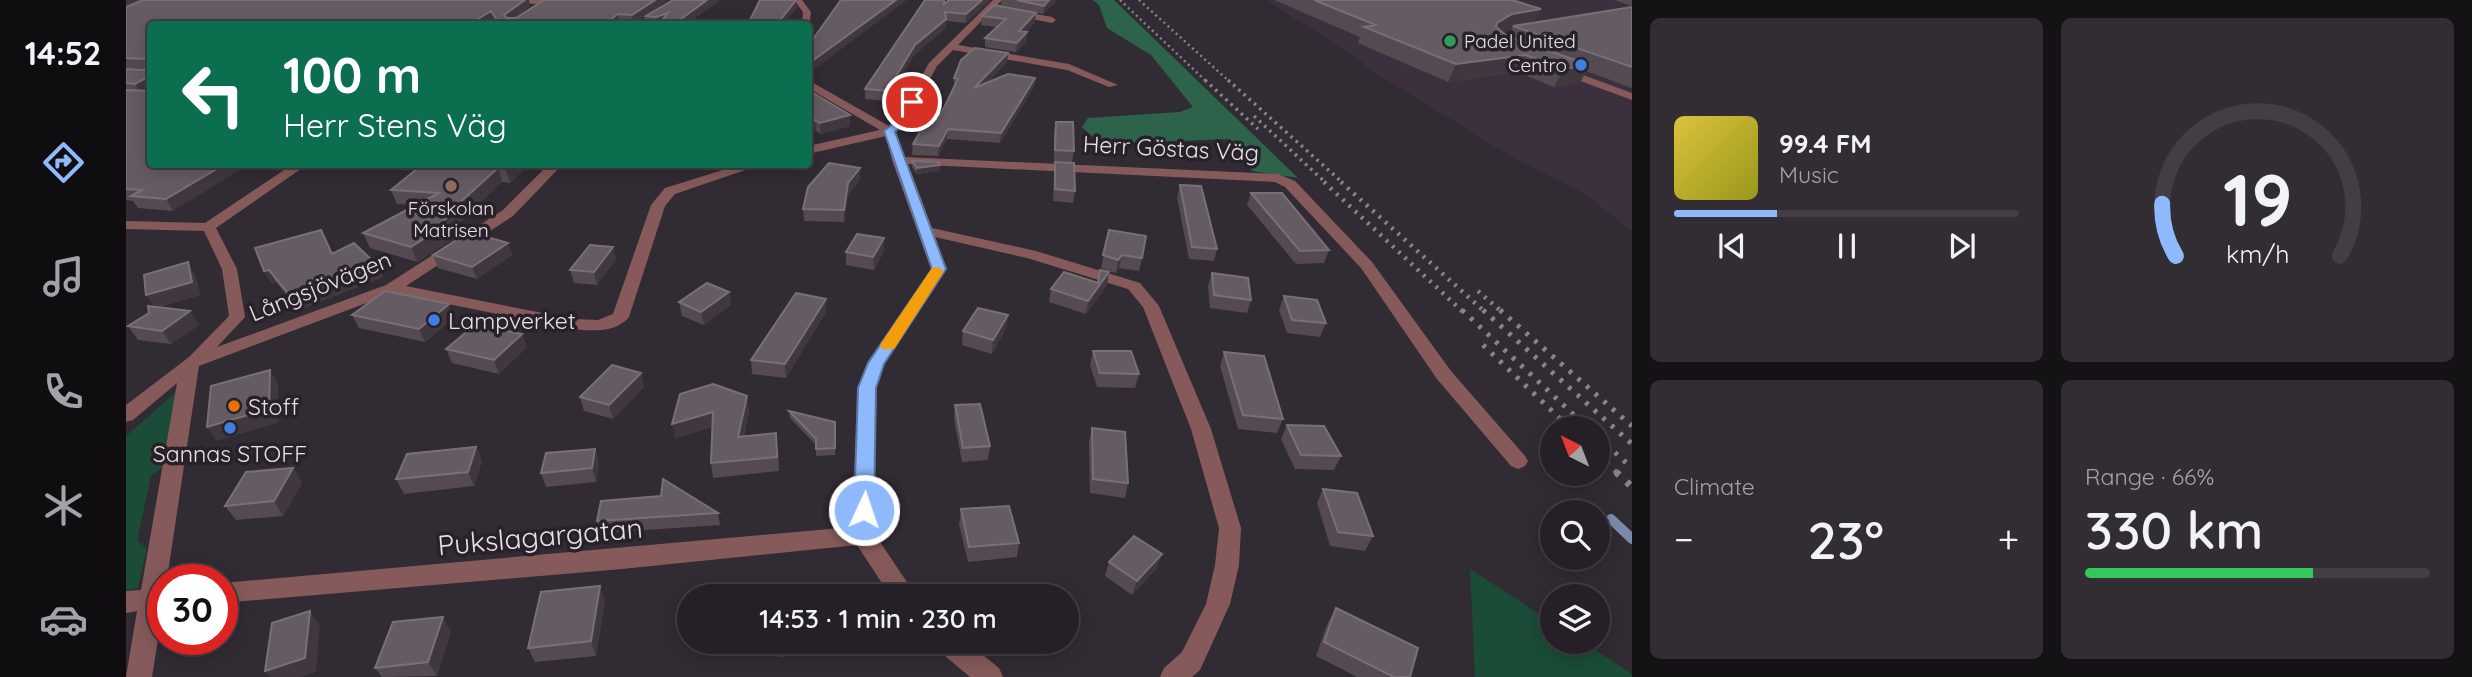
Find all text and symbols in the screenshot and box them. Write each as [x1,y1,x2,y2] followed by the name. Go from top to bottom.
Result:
[1464,29,1576,53] place label: Padel United
[25,33,101,73] text: 14:52
[1442,33,1458,49] marker: Padel United
[283,44,421,105] text: 100 m
[168,49,259,140] icon: left
[1508,53,1567,77] place label: Centro
[1573,57,1589,73] marker: Centro
[882,72,942,132] pin
[893,83,931,121] icon: arrive
[283,105,507,145] text: Herr Stens Väg
[1779,127,1872,160] text: 99.4 FM
[1082,129,1260,167] street label: Herr Göstas Väg
[39,138,88,187] icon: directions
[2223,154,2292,245] text: 19
[1779,160,1839,189] text: Music
[443,178,459,194] marker: Förskolan Matrisen
[408,196,494,242] place label: Förskolan Matrisen
[1713,227,1751,265] icon: previous
[1828,227,1866,265] icon: pause
[1943,227,1981,265] icon: next
[2226,238,2289,269] text: km/h
[245,244,395,328] street label: Långsjövägen
[39,252,88,301] icon: music
[448,306,576,335] place label: Lampverket
[426,312,442,328] marker: Lampverket
[39,367,88,416] icon: phone
[248,392,299,421] place label: Stoff
[226,398,242,414] marker: Stoff
[1540,416,1610,486] north arrow
[1540,416,1610,654] map controls
[222,420,238,436] marker: Sannas STOFF
[153,439,307,468] place label: Sannas STOFF
[2085,462,2214,491] text: Range · 66%
[1674,472,1755,501] text: Climate
[827,473,901,547] position arrow
[39,481,88,530] icon: climate
[2085,497,2263,562] text: 330 km
[1540,500,1610,570] button: search
[1807,507,1884,572] text: 23°
[436,510,644,562] street label: Pukslagargatan
[1674,515,1694,563] text: −
[1998,515,2019,563] text: +
[147,564,238,655] speed limit sign: 30
[1540,584,1610,654] button: layers
[39,595,88,644] icon: car
[759,602,997,635] text: 14:53 · 1 min · 230 m

